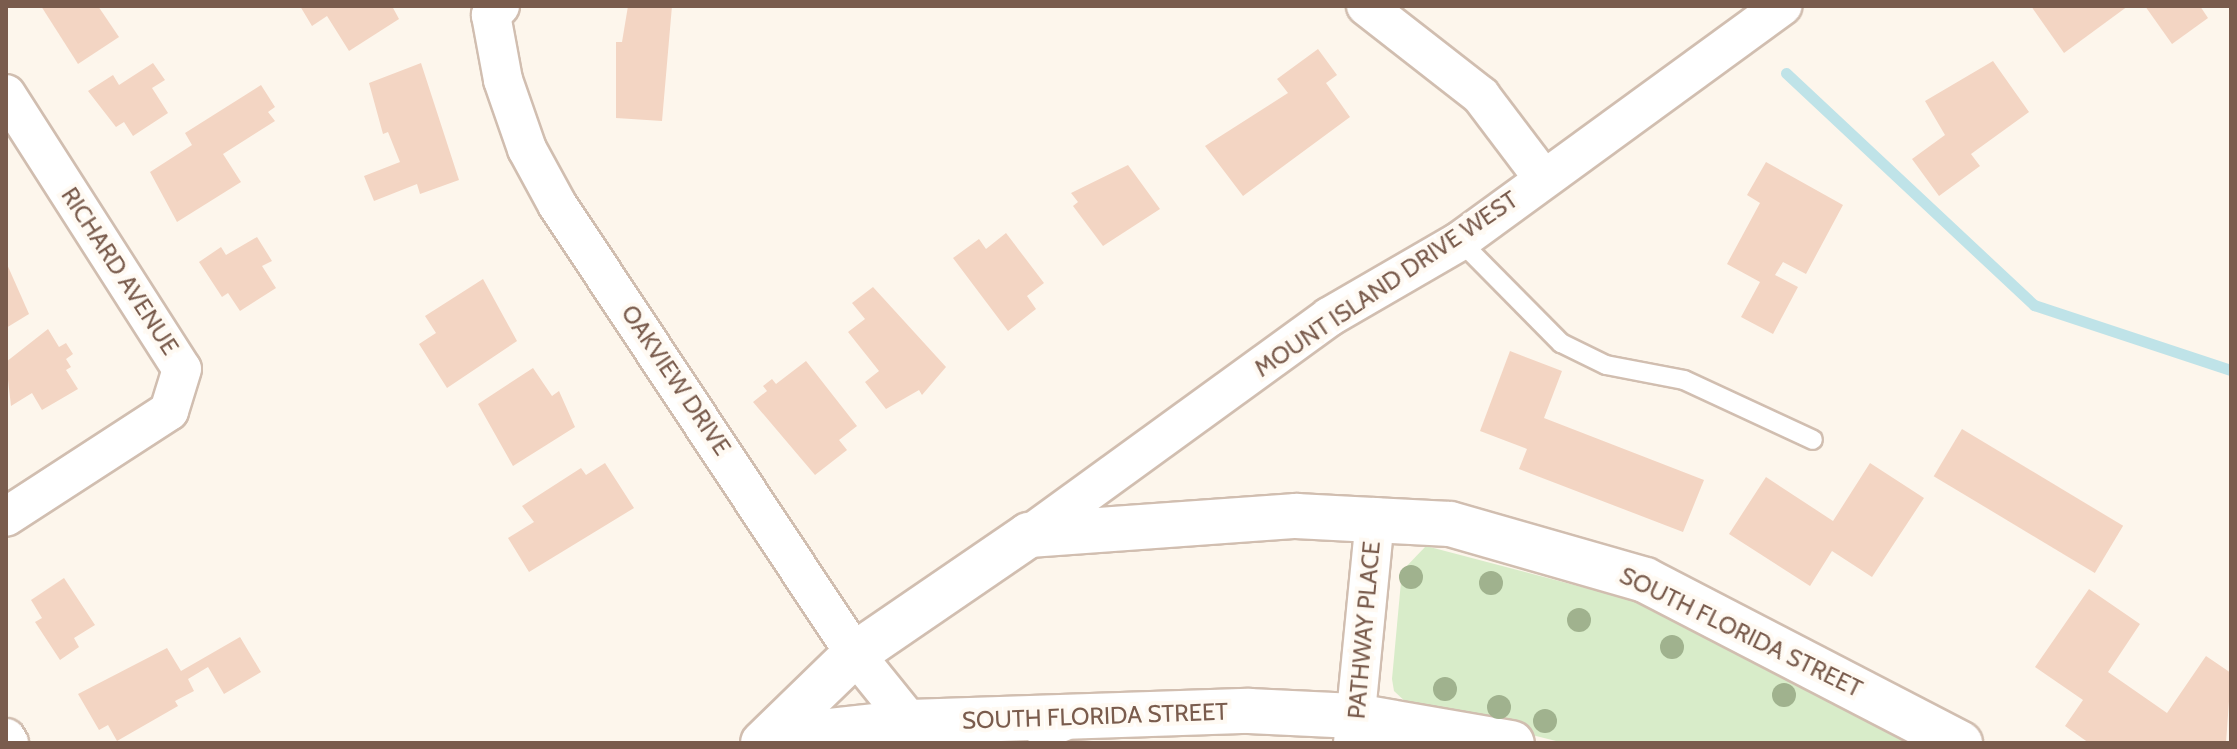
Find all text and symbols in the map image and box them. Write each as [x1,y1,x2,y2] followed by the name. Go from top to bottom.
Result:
[55,182,185,360] street label: RICHARD AVENUE
[1249,185,1523,383] street label: MOUNT ISLAND DRIVE WEST
[615,300,737,460] street label: OAKVIEW DRIVE
[1342,540,1386,720] street label: PATHWAY PLACE
[1615,561,1867,703] street label: SOUTH FLORIDA STREET
[962,697,1228,735] street label: SOUTH FLORIDA STREET

